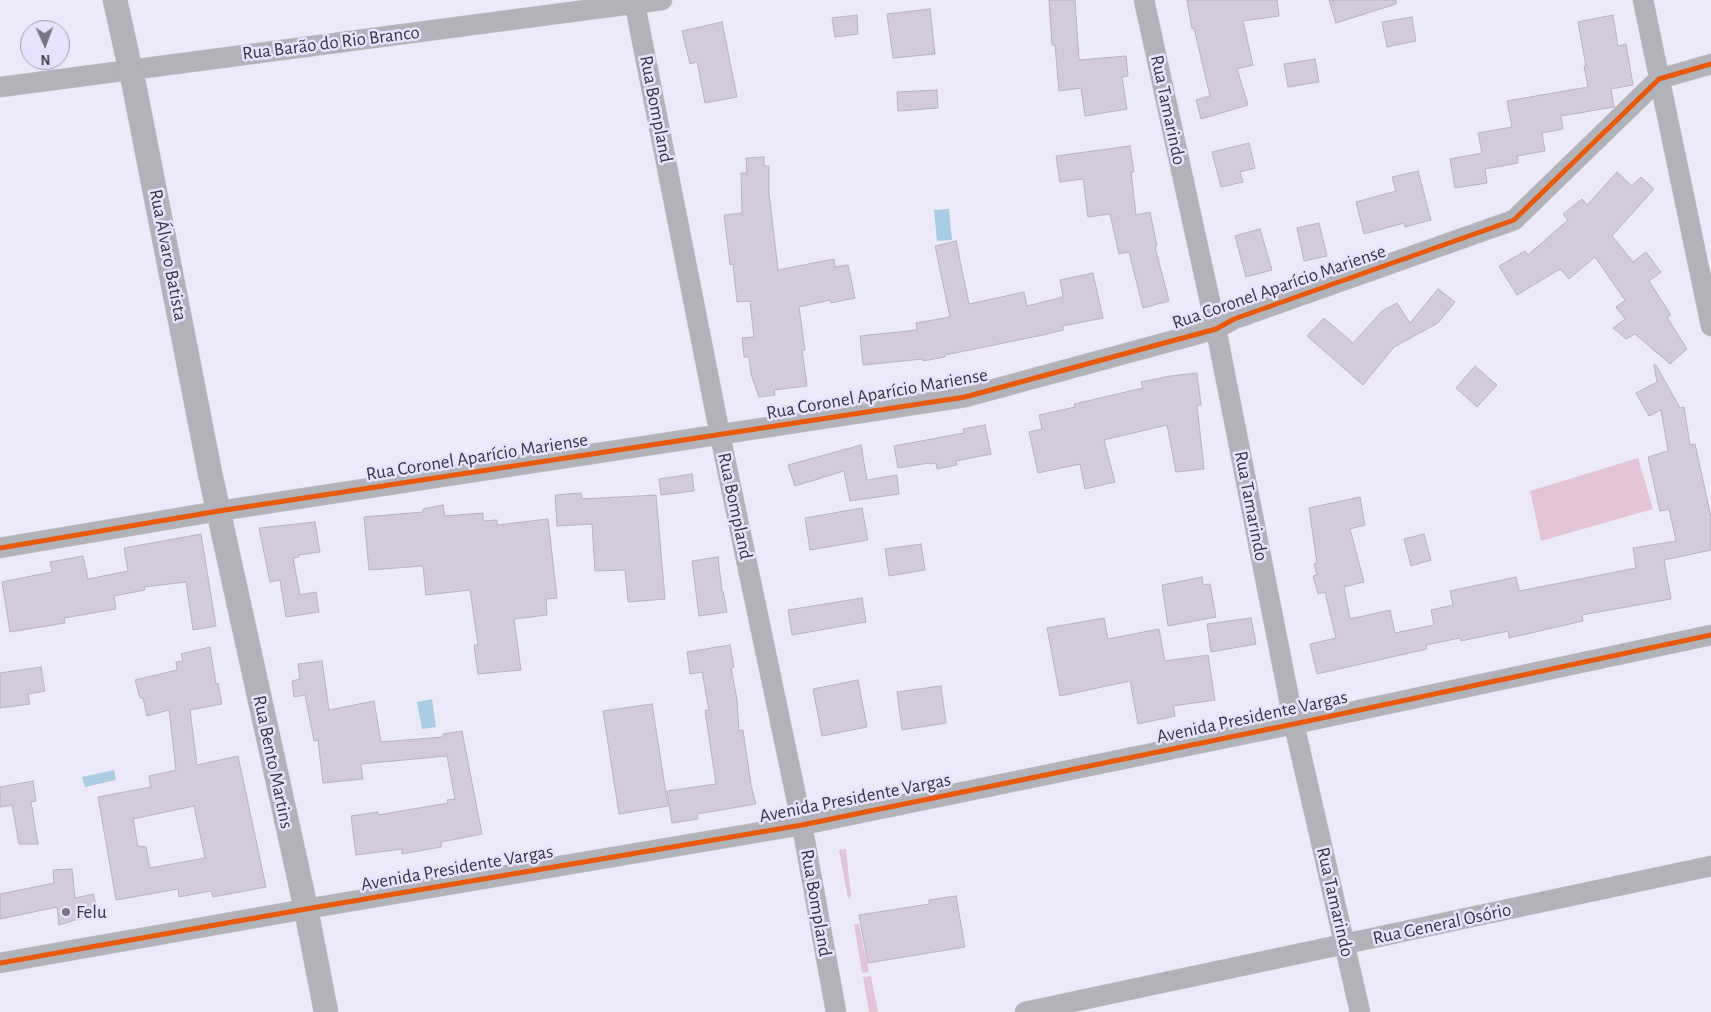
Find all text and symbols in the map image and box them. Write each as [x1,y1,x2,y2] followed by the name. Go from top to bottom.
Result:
[20,20,70,70] north arrow
[241,21,421,65] street label: Rua Barão do Rio Branco
[40,52,51,66] text: N
[634,53,678,165] street label: Rua Bompland
[1145,53,1191,167] street label: Rua Tamarindo
[144,187,192,323] street label: Rua Álvaro Batista
[1169,240,1389,334] street label: Rua Coronel Aparício Mariense
[764,363,990,425] street label: Rua Coronel Aparício Mariense
[364,428,590,486] street label: Rua Coronel Aparício Mariense
[1229,449,1273,563] street label: Rua Tamarindo
[713,450,757,562] street label: Rua Bompland
[1154,686,1350,748] street label: Avenida Presidente Vargas
[248,693,298,831] street label: Rua Bento Martins
[757,768,953,828] street label: Avenida Presidente Vargas
[359,840,555,896] street label: Avenida Presidente Vargas
[1311,845,1359,959] street label: Rua Tamarindo
[795,847,837,959] street label: Rua Bompland
[1371,898,1513,950] street label: Rua General Osório
[76,901,107,923] place label: Felu
[60,906,72,918] marker: Felu

